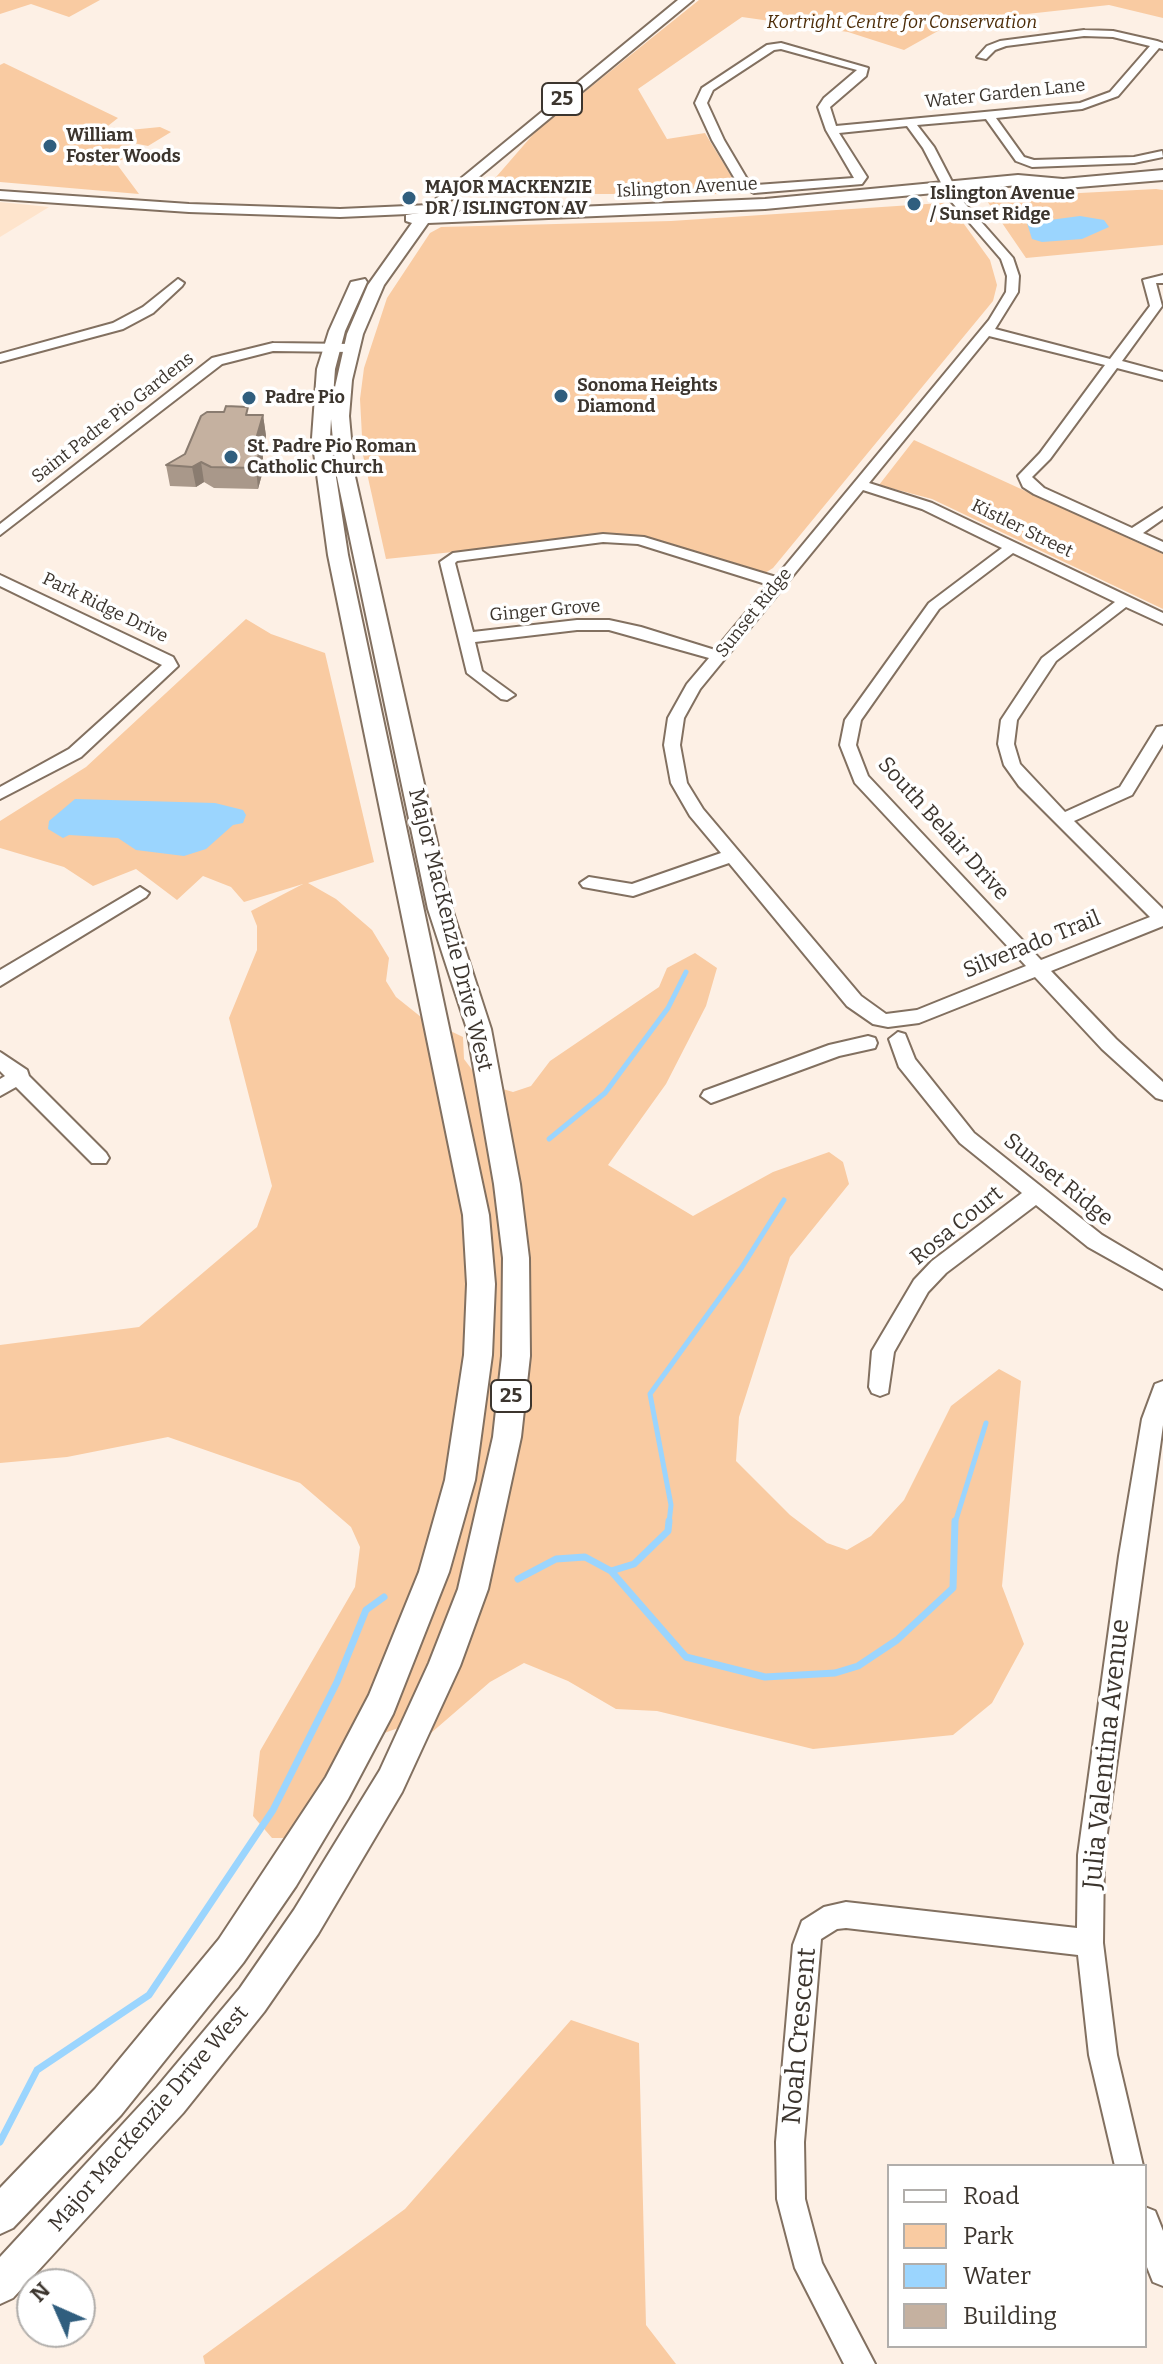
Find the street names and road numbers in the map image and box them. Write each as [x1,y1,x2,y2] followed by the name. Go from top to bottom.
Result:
[924,75,1086,113] street label: Water Garden Lane
[542,83,582,115] road number: 25
[616,174,758,202] street label: Islington Avenue
[28,348,198,488] street label: Saint Padre Pio Gardens
[968,495,1076,563] street label: Kistler Street
[711,564,797,662] street label: Sunset Ridge
[39,568,171,648] street label: Park Ridge Drive
[489,595,601,627] street label: Ginger Grove
[872,752,1014,906] street label: South Belair Drive
[402,786,498,1074] street label: Major MacKenzie Drive West
[960,905,1104,985] street label: Silverado Trail
[998,1128,1118,1232] street label: Sunset Ridge
[905,1181,1009,1271] street label: Rosa Court
[491,1380,531,1412] road number: 25
[1077,1617,1137,1891] street label: Julia Valentina Avenue
[777,1946,823,2126] street label: Noah Crescent
[44,2001,254,2237] street label: Major MacKenzie Drive West

